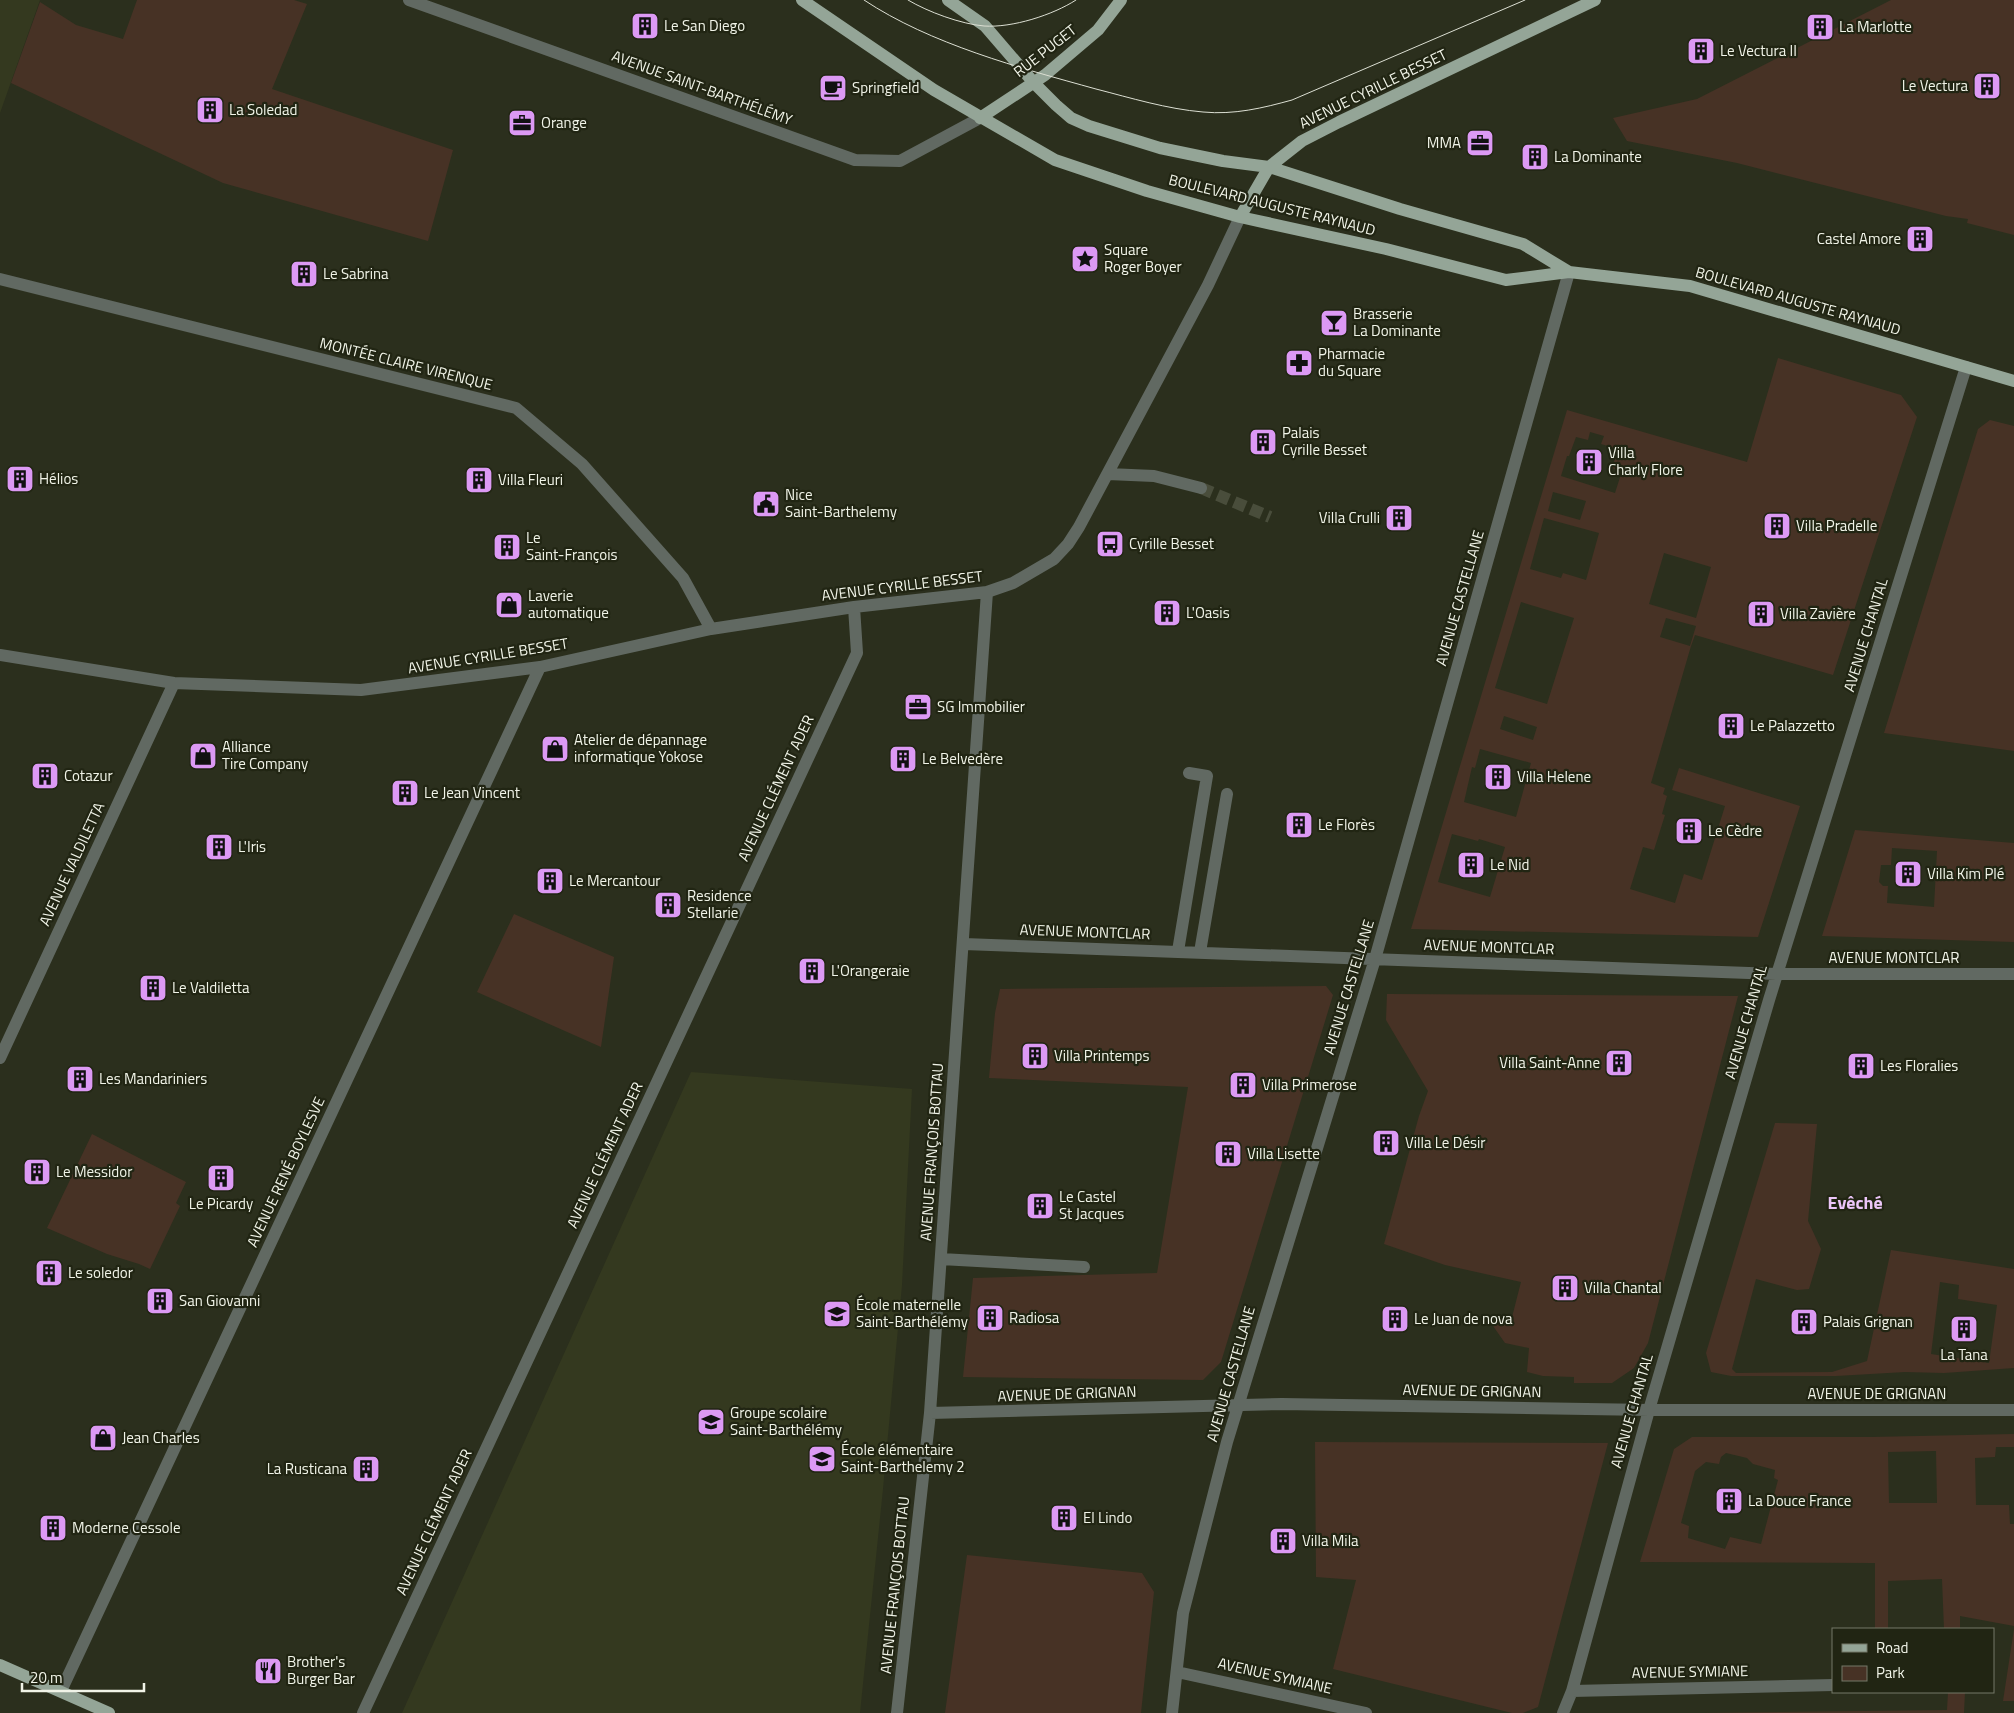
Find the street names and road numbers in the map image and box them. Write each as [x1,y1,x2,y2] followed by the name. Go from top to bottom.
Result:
[1008,19,1081,83] street label: RUE PUGET
[1295,43,1451,134] street label: AVENUE CYRILLE BESSET
[609,44,796,131] street label: AVENUE SAINT-BARTHÉLÉMY
[1166,168,1378,241] street label: BOULEVARD AUGUSTE RAYNAUD
[1693,260,1903,341] street label: BOULEVARD AUGUSTE RAYNAUD
[317,331,495,396] street label: MONTÉE CLAIRE VIRENQUE
[1429,527,1490,668] street label: AVENUE CASTELLANE
[820,564,984,607] street label: AVENUE CYRILLE BESSET
[1837,575,1894,694] street label: AVENUE CHANTAL
[406,631,570,680] street label: AVENUE CYRILLE BESSET
[732,711,820,865] street label: AVENUE CLÉMENT ADER
[33,798,110,929] street label: AVENUE VALDILETTA
[1317,917,1380,1057] street label: AVENUE CASTELLANE
[1019,918,1151,945] street label: AVENUE MONTCLAR
[1423,933,1555,960] street label: AVENUE MONTCLAR
[1829,946,1959,969] street label: AVENUE MONTCLAR
[1718,962,1773,1082] street label: AVENUE CHANTAL
[914,1062,949,1242] street label: AVENUE FRANÇOIS BOTTAU
[561,1078,649,1232] street label: AVENUE CLÉMENT ADER
[241,1093,331,1251] street label: AVENUE RENÉ BOYLESVE
[1200,1303,1261,1444] street label: AVENUE CASTELLANE
[1604,1351,1659,1471] street label: AVENUE CHANTAL
[1402,1378,1542,1403] street label: AVENUE DE GRIGNAN
[997,1380,1137,1407] street label: AVENUE DE GRIGNAN
[1808,1382,1946,1405] street label: AVENUE DE GRIGNAN
[390,1445,478,1599] street label: AVENUE CLÉMENT ADER
[874,1495,915,1675] street label: AVENUE FRANÇOIS BOTTAU
[1216,1651,1335,1700] street label: AVENUE SYMIANE
[1632,1659,1748,1684] street label: AVENUE SYMIANE

